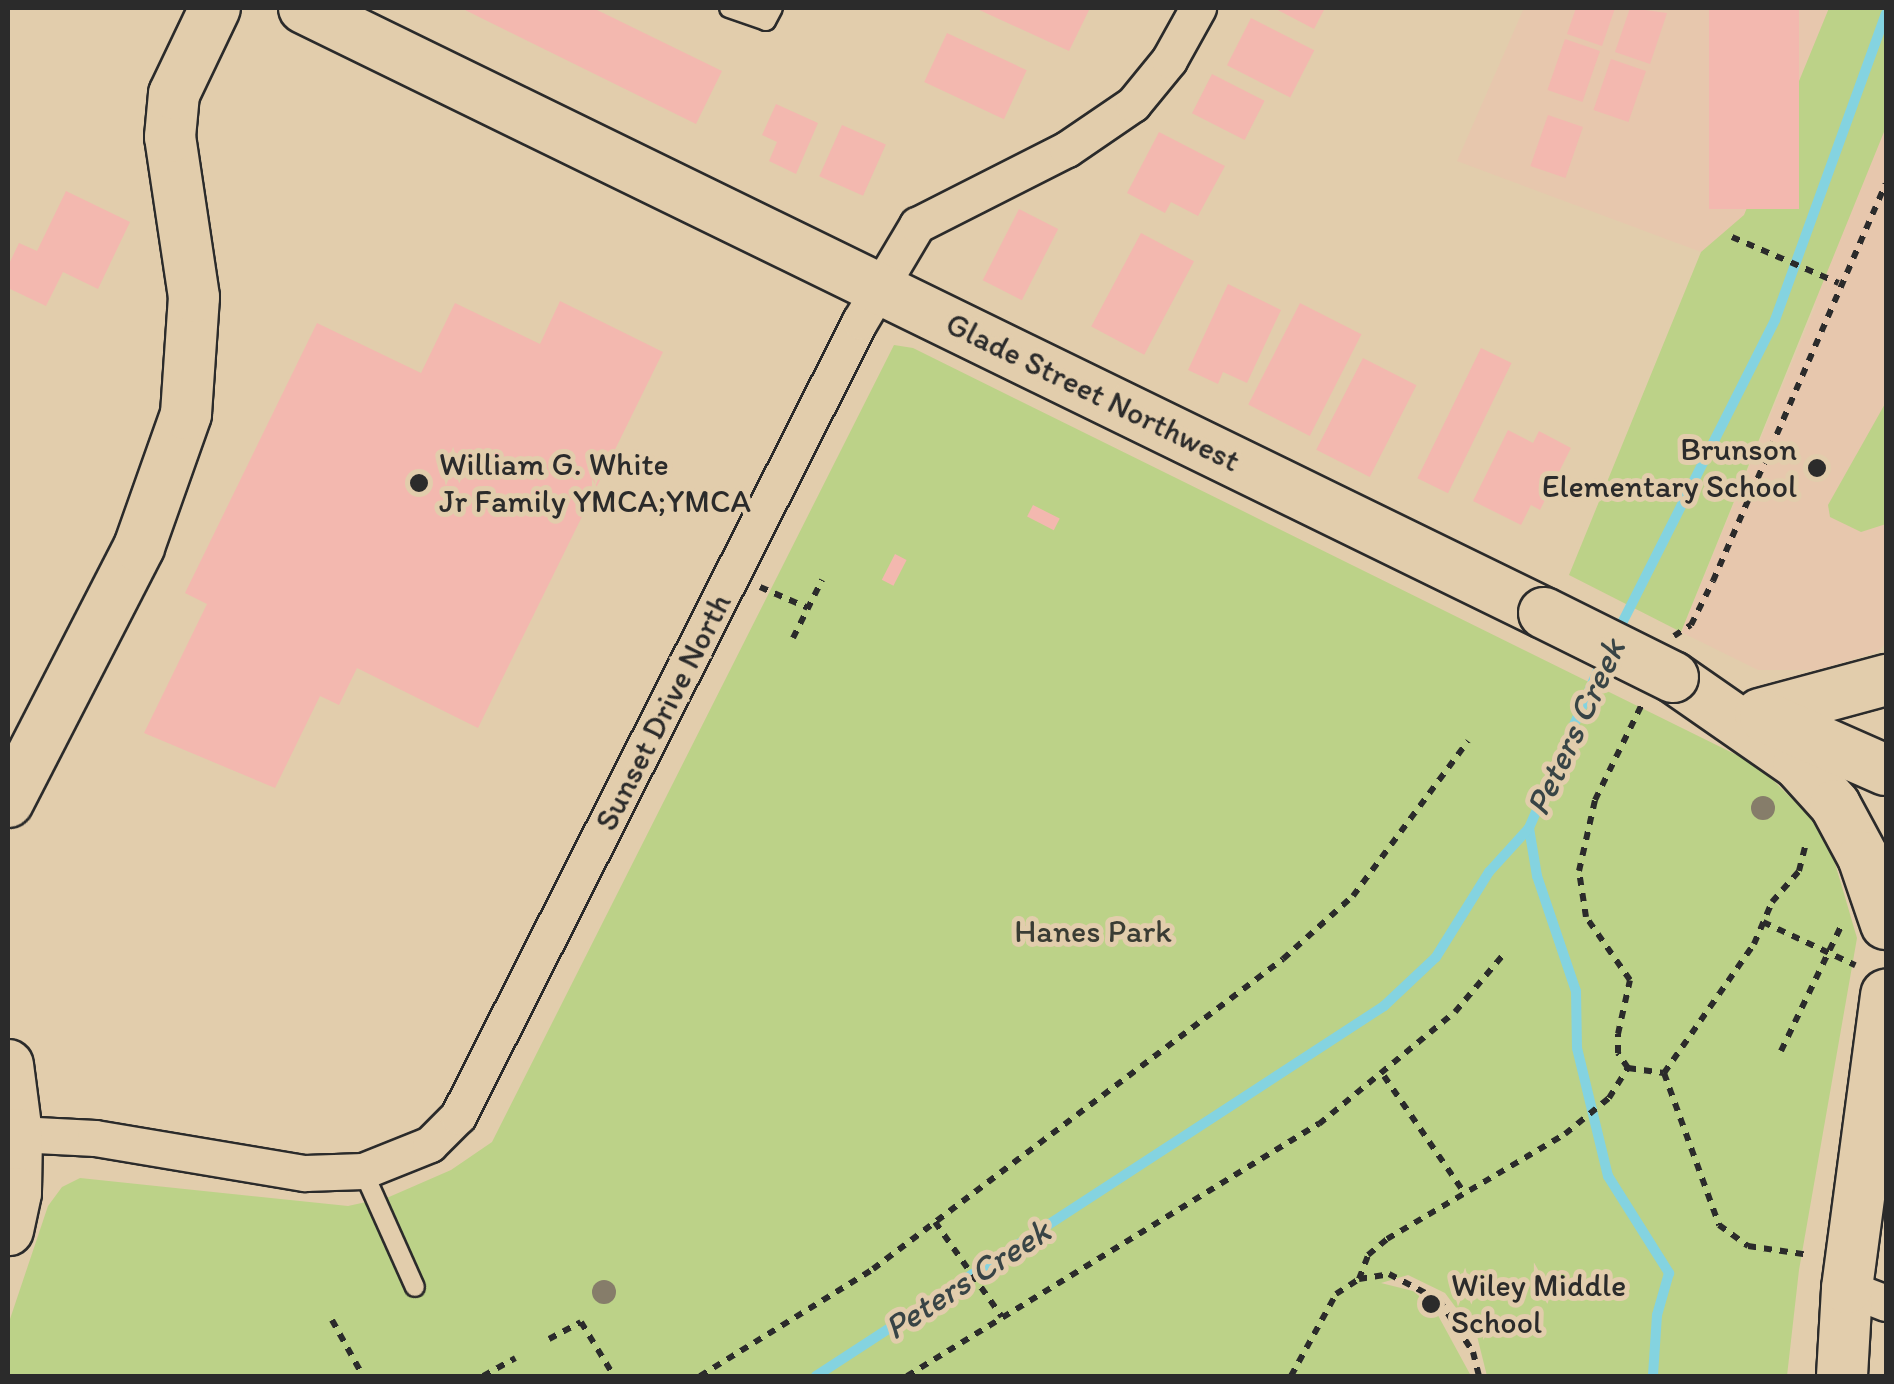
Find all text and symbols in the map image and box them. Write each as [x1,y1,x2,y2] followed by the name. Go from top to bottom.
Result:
[940,304,1246,480] street label: Glade Street Northwest
[1542,431,1797,506] place label: Brunson Elementary School
[439,446,751,521] place label: William G. White Jr Family YMCA;YMCA
[1806,457,1828,479] marker: Brunson Elementary School
[408,472,430,494] marker: William G. White Jr Family YMCA;YMCA
[587,587,739,837] street label: Sunset Drive North
[1516,632,1634,822] water label: Peters Creek
[1015,912,1171,950] park label: Hanes Park
[876,1210,1058,1348] water label: Peters Creek
[1451,1267,1625,1342] place label: Wiley Middle School
[1420,1293,1442,1315] marker: Wiley Middle School

